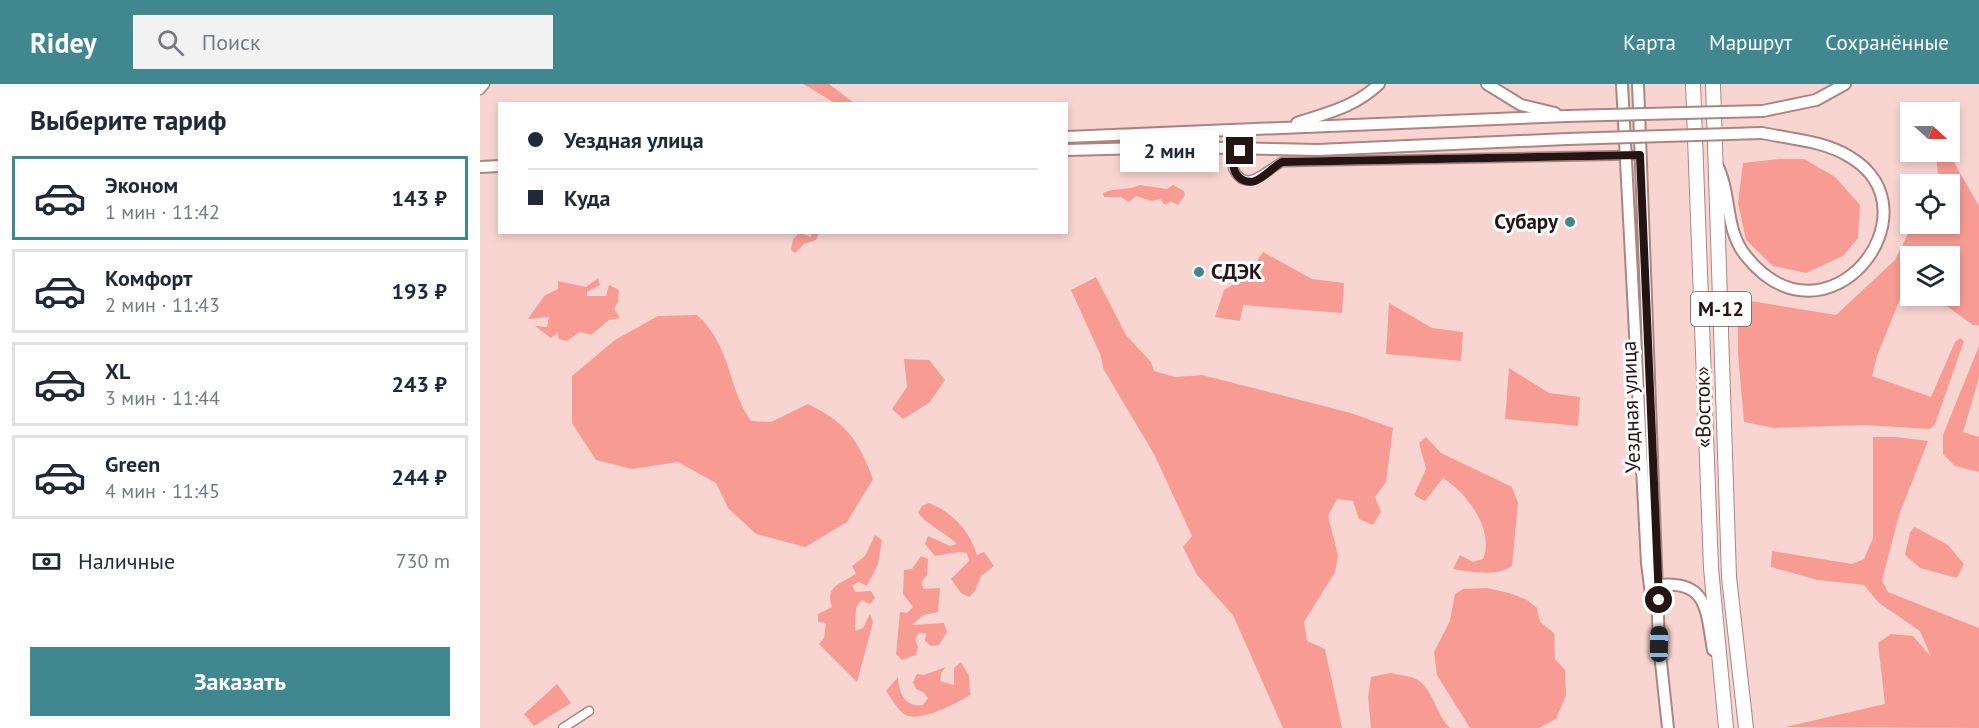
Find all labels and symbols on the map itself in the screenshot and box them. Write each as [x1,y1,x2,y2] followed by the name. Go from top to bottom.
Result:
[1900,102,1960,162] north arrow
[1120,130,1219,172] callout: 2 мин
[1226,137,1253,164] route end
[1494,208,1559,235] place label: Субару
[1563,215,1577,229] marker: Субару
[1211,258,1262,285] place label: СДЭК
[1192,265,1206,279] marker: СДЭК
[1691,292,1751,326] road number: М-12
[1615,340,1646,474] street label: Уездная улица
[1688,366,1717,448] street label: «Восток»
[1645,586,1672,613] route start
[1650,626,1668,662] car

